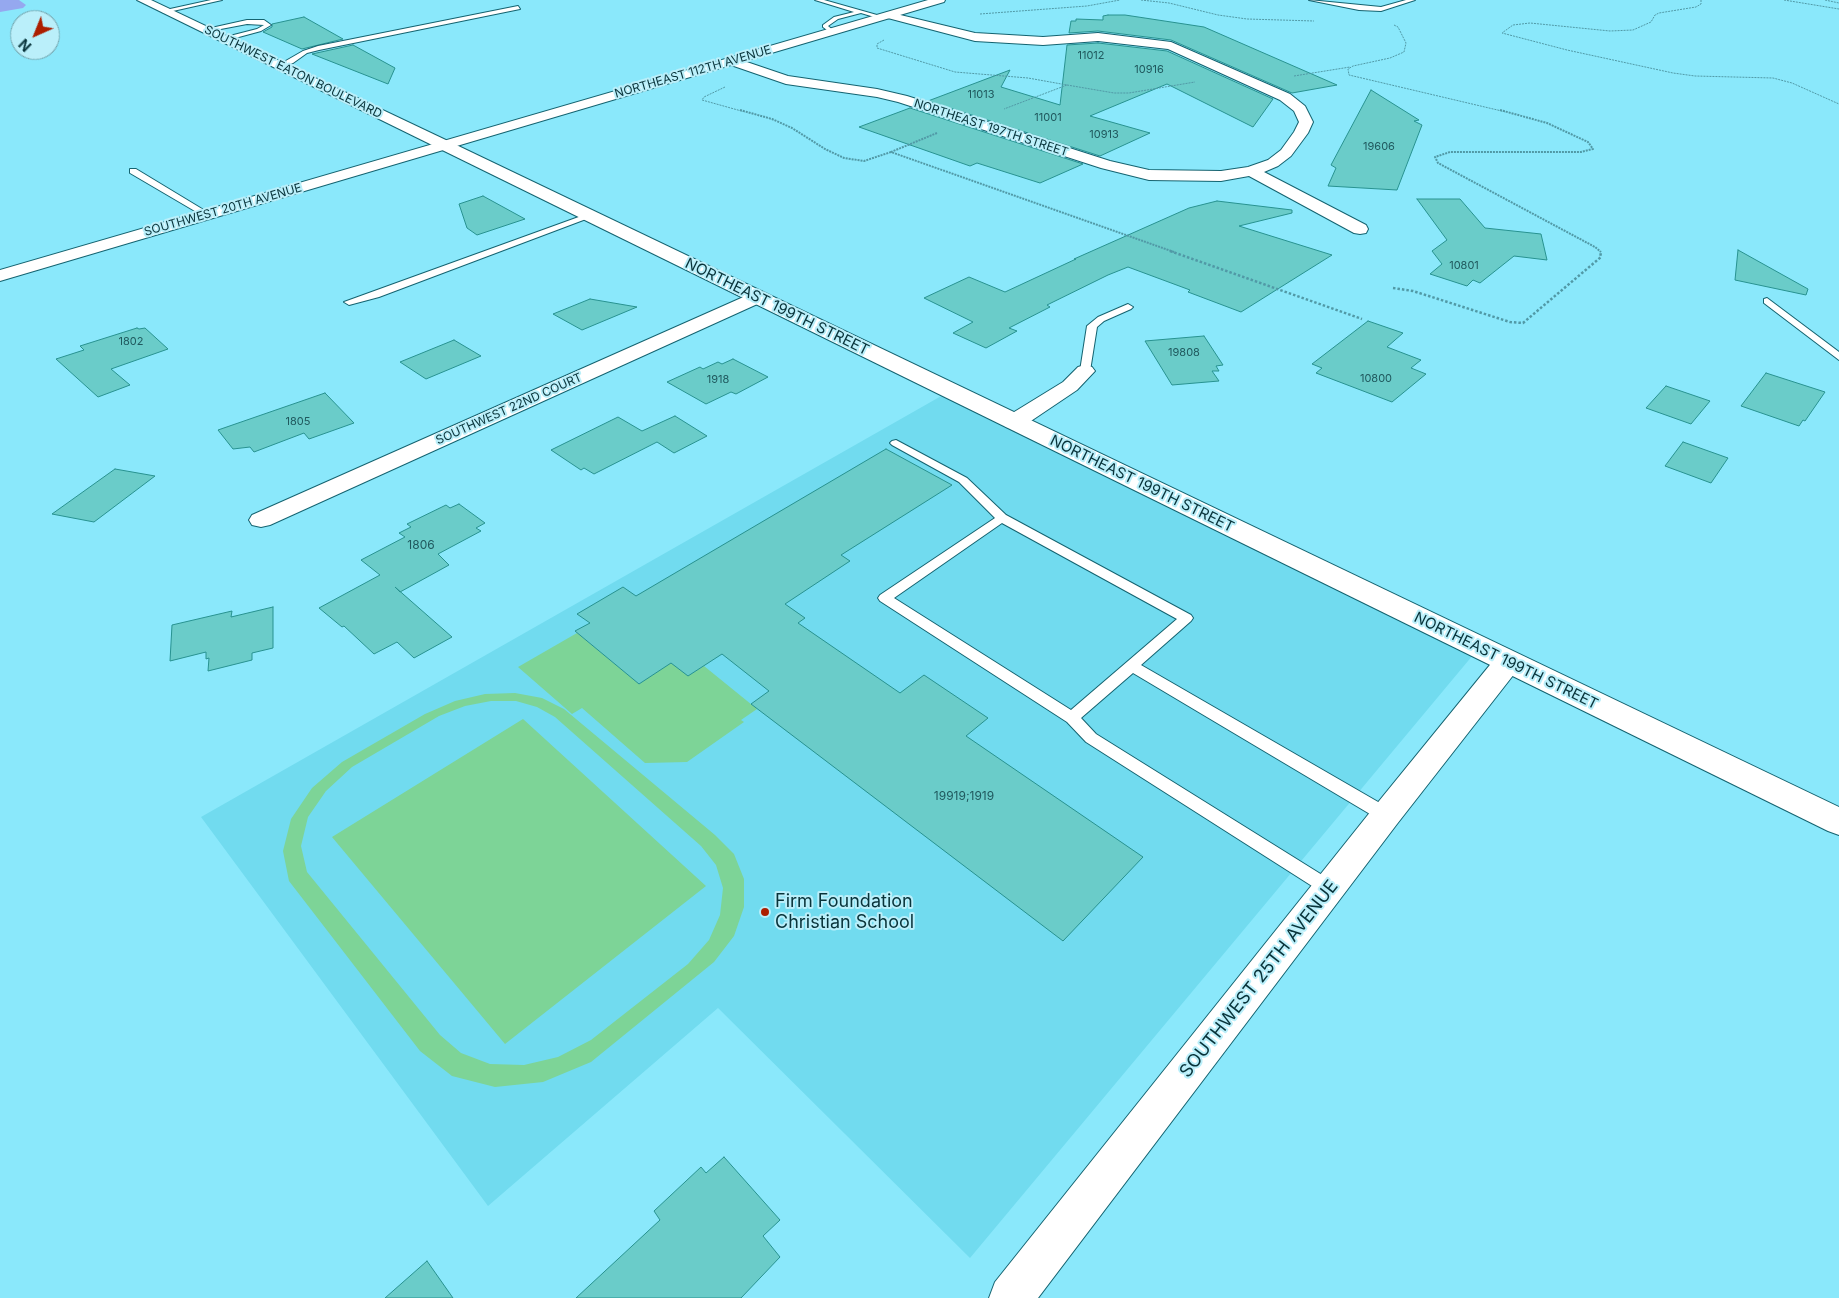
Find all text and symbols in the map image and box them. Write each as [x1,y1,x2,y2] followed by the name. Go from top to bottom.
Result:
[10,10,60,60] north arrow
[202,23,384,121] street label: SOUTHWEST EATON BOULEVARD
[15,36,35,55] text: N
[613,43,773,101] street label: NORTHEAST 112TH AVENUE
[1077,49,1105,63] house number: 11012
[1134,63,1164,77] house number: 10916
[967,88,995,102] house number: 11013
[912,96,1070,160] street label: NORTHEAST 197TH STREET
[1034,111,1062,125] house number: 11001
[1089,128,1119,142] house number: 10913
[1363,140,1395,154] house number: 19606
[142,181,304,239] street label: SOUTHWEST 20TH AVENUE
[682,255,872,359] street label: NORTHEAST 199TH STREET
[1449,259,1479,273] house number: 10801
[119,335,143,349] house number: 1802
[1168,346,1200,360] house number: 19808
[434,370,584,448] street label: SOUTHWEST 22ND COURT
[1360,372,1392,386] house number: 10800
[707,373,729,387] house number: 1918
[286,415,310,429] house number: 1805
[1047,432,1237,536] street label: NORTHEAST 199TH STREET
[407,538,435,552] house number: 1806
[1411,609,1601,713] street label: NORTHEAST 199TH STREET
[934,789,994,803] house number: 19919;1919
[1175,876,1343,1082] street label: SOUTHWEST 25TH AVENUE
[775,891,914,934] place label: Firm Foundation Christian School
[759,906,771,918] marker: Firm Foundation Christian School

